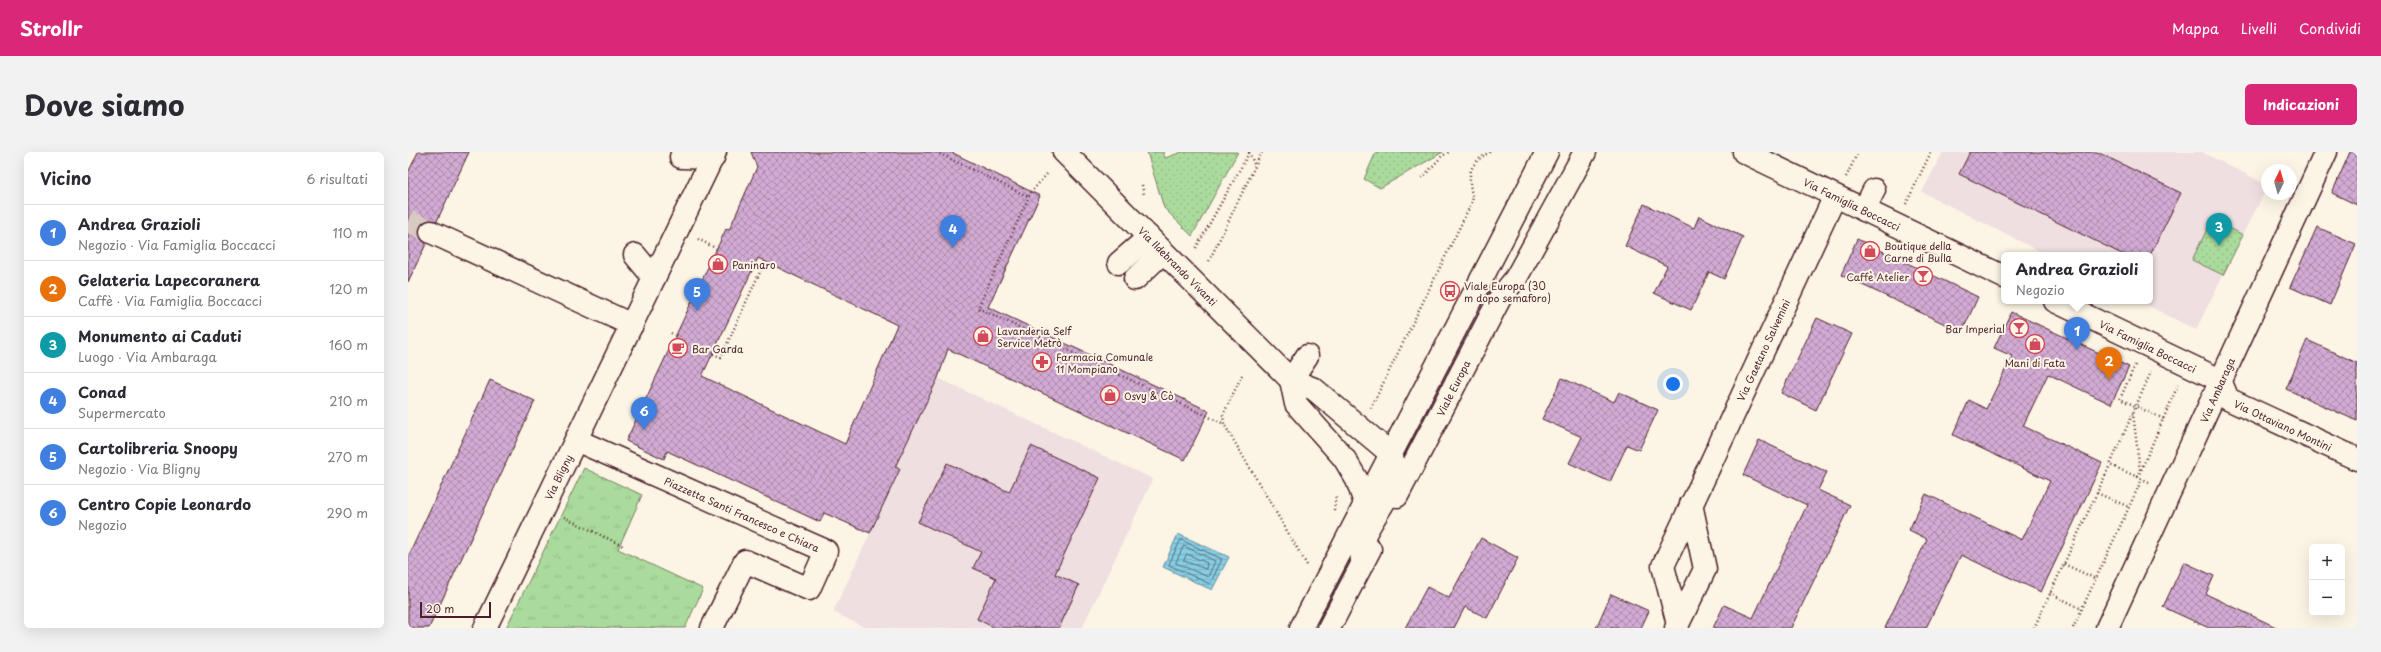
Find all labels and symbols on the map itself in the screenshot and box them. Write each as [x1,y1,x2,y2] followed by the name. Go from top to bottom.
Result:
[2261,164,2297,200] north arrow
[1801,174,1903,234] street label: Via Famiglia Boccacci
[2206,213,2232,246] pin: 3
[940,215,966,248] pin: 4
[1135,223,1221,309] street label: Via Ildebrando Vivanti
[1884,238,1953,265] place label: Boutique della Carne di Bulla
[1859,240,1881,262] shop icon: Boutique della Carne di Bulla
[707,253,729,275] shop icon: Paninaro
[732,257,776,272] place label: Paninaro
[1912,265,1934,287] bar icon: Caffè Atelier
[1846,269,1909,284] place label: Caffè Atelier
[684,278,710,311] pin: 5
[1464,278,1551,305] place label: Viale Europa (30 m dopo semaforo)
[1439,280,1461,302] bus stop icon: Viale Europa (30 m dopo semaforo)
[1733,296,1793,404] street label: Via Gaetano Salvemini
[2097,316,2199,376] street label: Via Famiglia Boccacci
[2008,317,2030,339] bar icon: Bar Imperial
[2064,317,2090,350] pin: 1
[1945,321,2005,336] place label: Bar Imperial
[997,323,1072,350] place label: Lavanderia Self Service Metrò
[972,325,994,347] shop icon: Lavanderia Self Service Metrò
[2024,333,2046,355] shop icon: Mani di Fata
[667,337,689,359] cafe icon: Bar Garda
[692,341,744,356] place label: Bar Garda
[2096,347,2122,380] pin: 2
[1056,349,1153,376] place label: Farmacia Comunale 11 Mompiano
[1031,351,1053,373] pharmacy icon: Farmacia Comunale 11 Mompiano
[2196,354,2238,425] street label: Via Ambaraga
[2005,355,2066,370] place label: Mani di Fata
[1432,357,1474,419] street label: Viale Europa
[1663,374,1683,394] your location
[1099,384,1121,406] shop icon: Osvy & Cò
[1124,388,1174,403] place label: Osvy & Cò
[2232,396,2335,454] street label: Via Ottaviano Montini
[631,397,657,430] pin: 6
[540,452,576,503] street label: Via Bligny
[662,473,823,555] street label: Piazzetta Santi Francesco e Chiara
[420,600,491,619] scale bar

